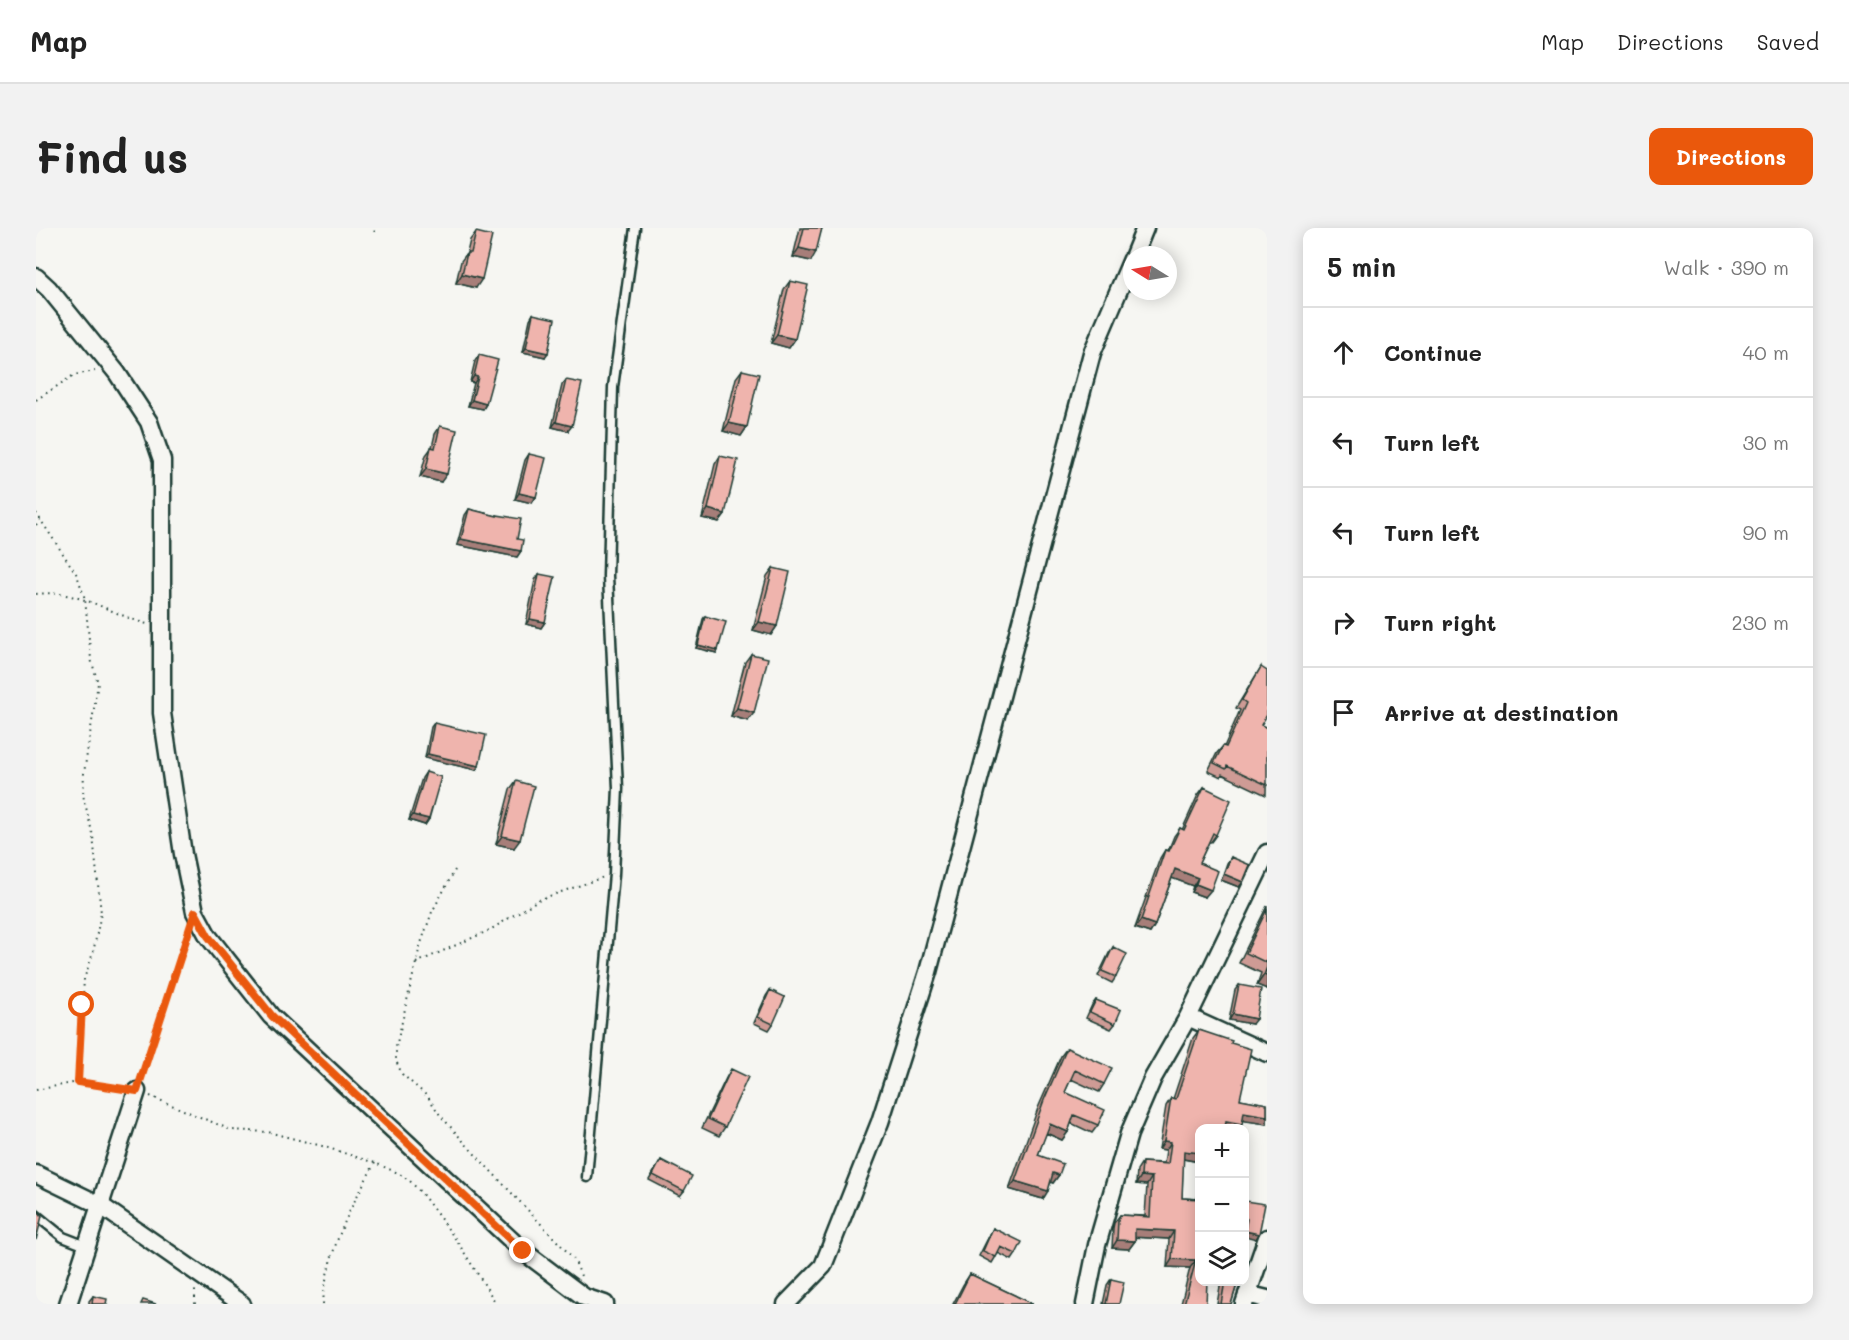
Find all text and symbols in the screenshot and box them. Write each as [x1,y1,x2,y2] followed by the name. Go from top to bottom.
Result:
[30,23,87,59] text: Map
[1541,28,1584,55] text: Map
[1617,28,1724,55] text: Directions
[1757,28,1819,55] text: Saved
[1649,128,1813,185] button: Directions
[36,129,188,184] text: Find us
[1123,246,1177,300] north arrow
[1327,250,1396,284] text: 5 min
[1664,254,1789,280] text: Walk · 390 m
[1327,336,1360,369] icon: ahead
[1384,338,1482,367] text: Continue
[1743,339,1789,365] text: 40 m
[1327,426,1360,459] icon: left
[1384,428,1480,457] text: Turn left
[1743,429,1789,455] text: 30 m
[1327,516,1360,549] icon: left
[1384,518,1480,547] text: Turn left
[1743,519,1789,545] text: 90 m
[1327,606,1360,639] icon: right
[1384,608,1496,637] text: Turn right
[1731,609,1789,635] text: 230 m
[1327,696,1360,729] icon: arrive
[1384,698,1619,727] text: Arrive at destination
[68,991,94,1017] route start
[1195,1124,1249,1286] map controls
[1195,1124,1249,1178] button: +
[1195,1178,1249,1232] button: −
[1195,1232,1249,1286] button: layers
[509,1237,535,1263] route end

